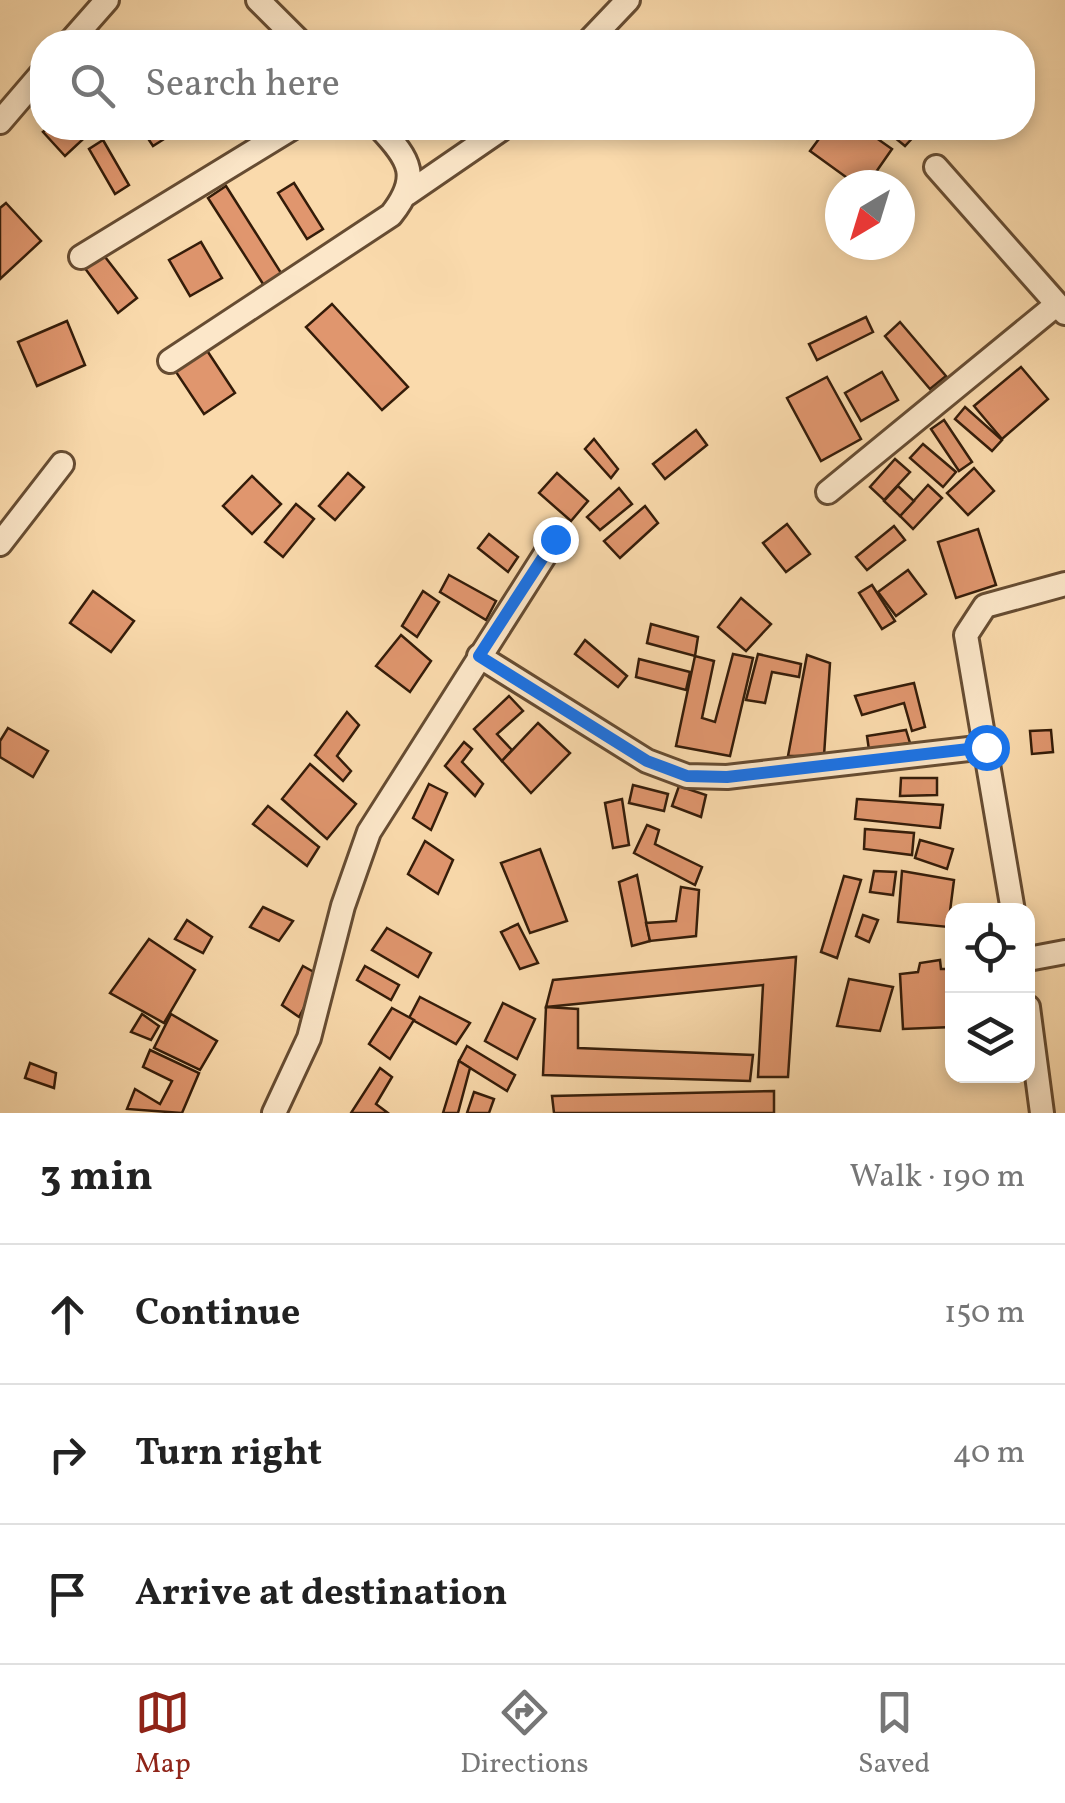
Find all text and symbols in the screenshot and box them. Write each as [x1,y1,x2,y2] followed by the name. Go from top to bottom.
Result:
[30,30,1035,140] search box
[65,58,120,113] icon: search
[145,59,340,112] text: Search here
[825,170,915,260] north arrow
[533,517,579,563] route end
[964,725,1010,771] route start
[945,903,1035,1083] map controls
[945,903,1035,993] button: locate
[945,993,1035,1083] button: layers
[40,1149,153,1208] text: 3 min
[850,1156,1025,1200] text: Walk · 190 m
[40,1287,95,1342] icon: ahead
[135,1288,300,1341] text: Continue
[944,1292,1025,1336] text: 150 m
[40,1427,95,1482] icon: right
[135,1428,322,1481] text: Turn right
[953,1432,1025,1476] text: 40 m
[40,1567,95,1622] icon: arrive
[135,1568,508,1621] text: Arrive at destination
[135,1685,191,1784] tab: Map
[460,1685,589,1784] tab: Directions
[858,1685,930,1784] tab: Saved

